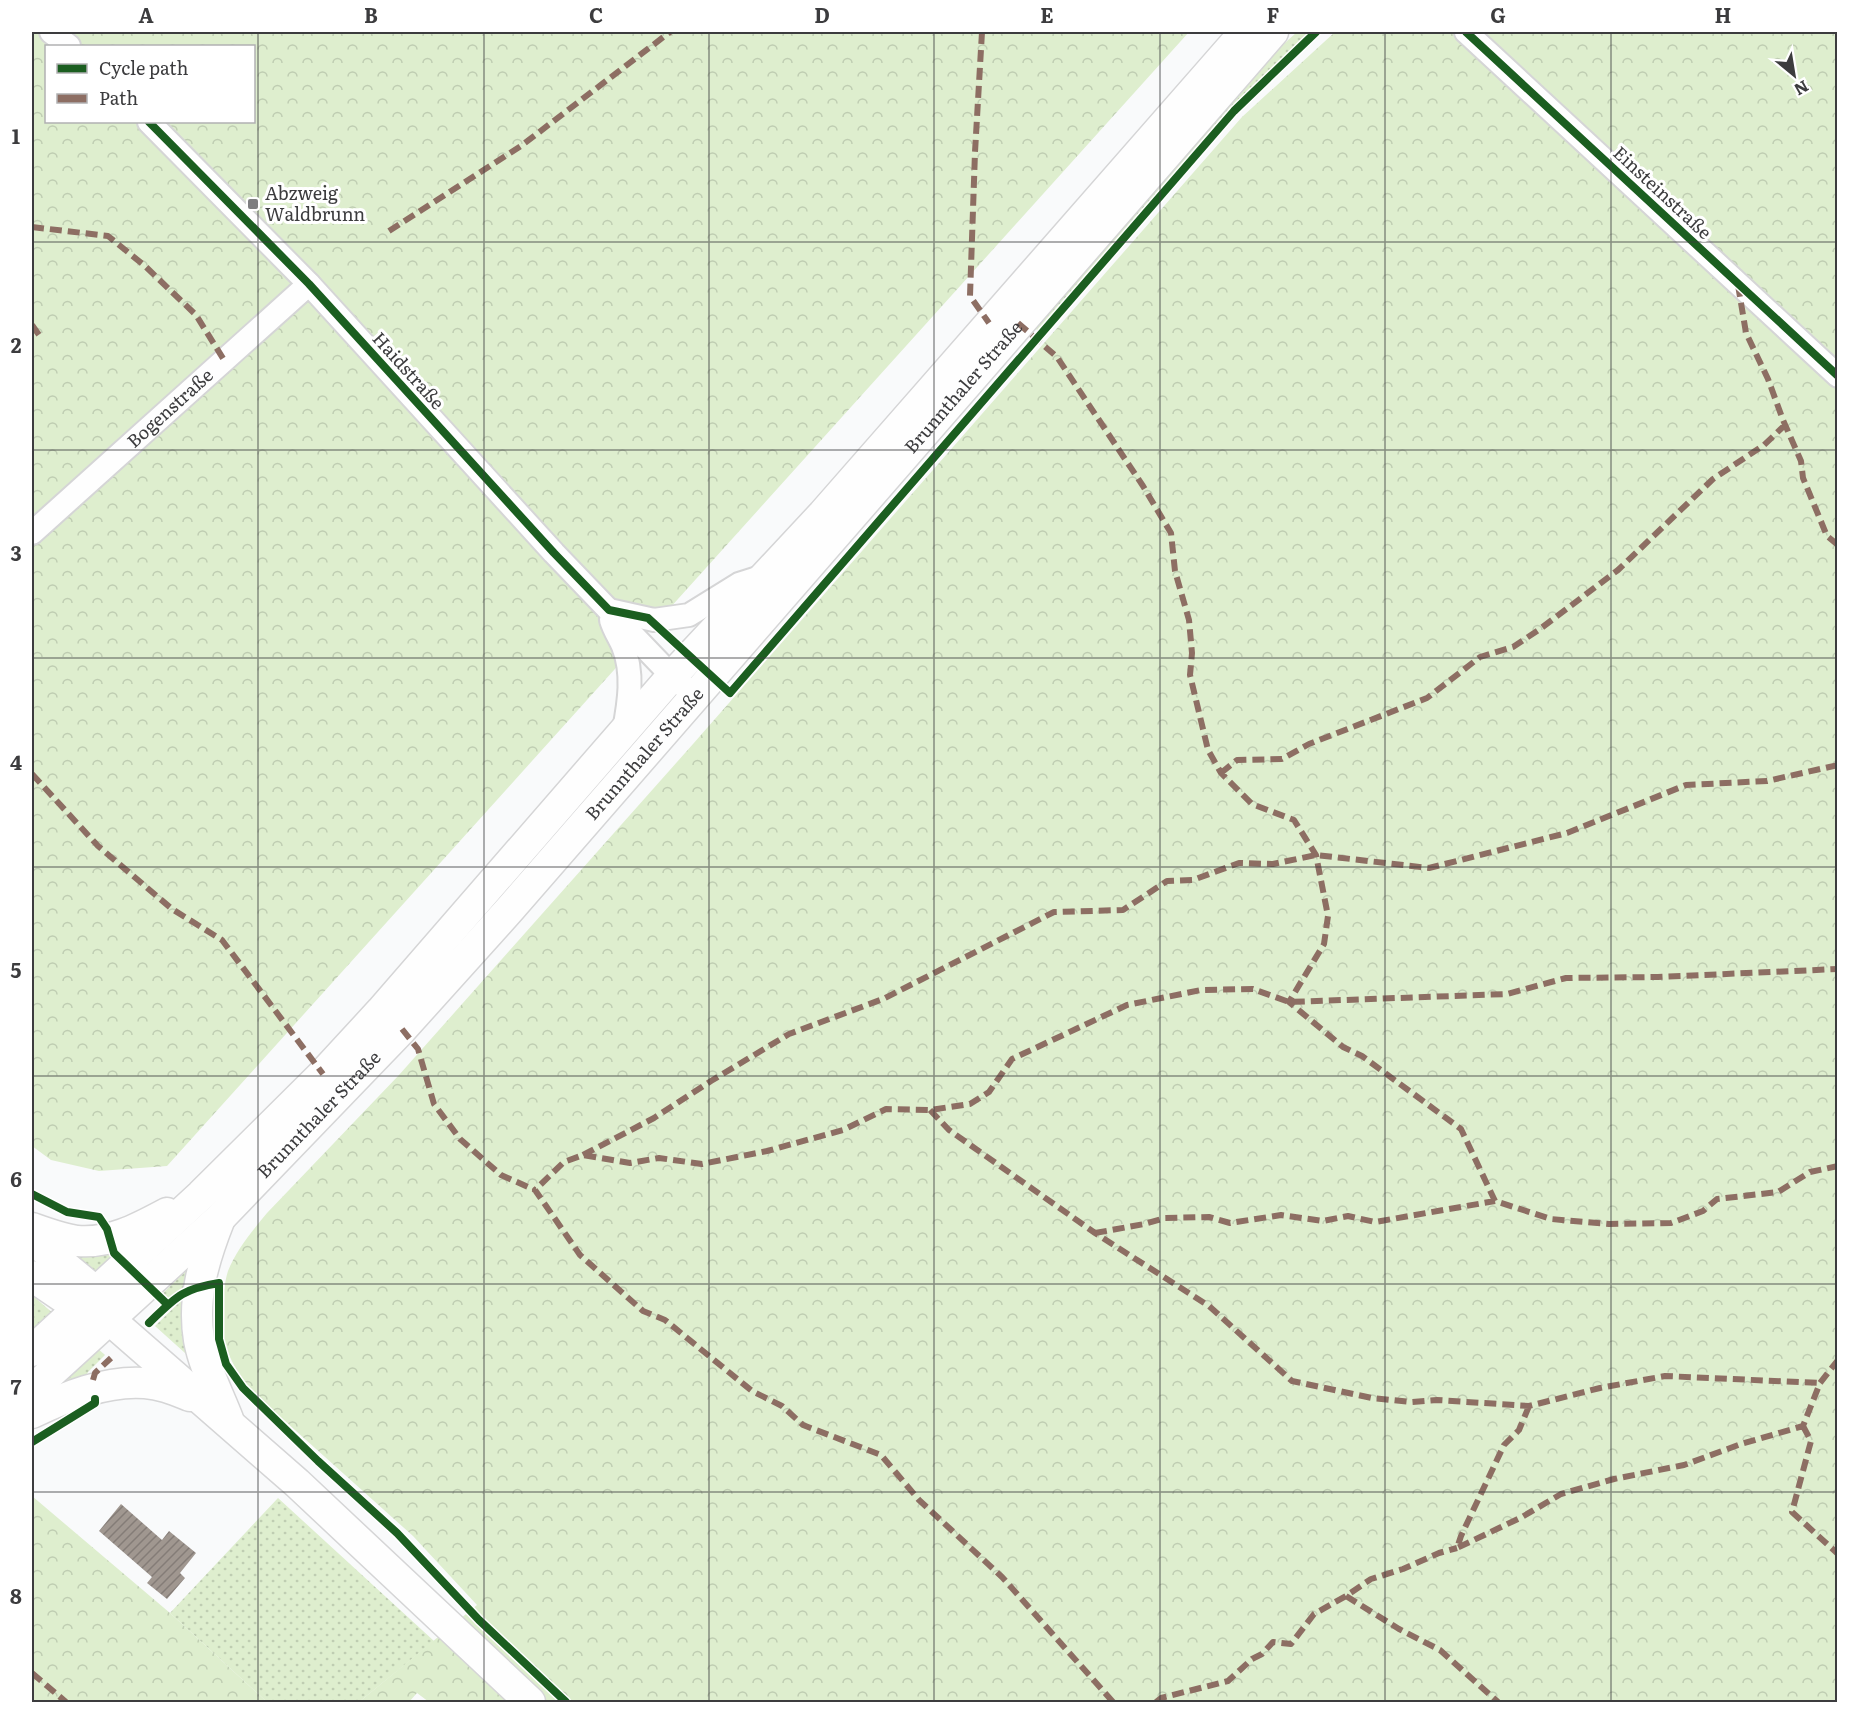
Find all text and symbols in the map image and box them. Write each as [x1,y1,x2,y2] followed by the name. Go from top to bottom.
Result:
[138,0,154,29] text: A
[364,0,378,29] text: B
[589,0,603,29] text: C
[814,0,830,29] text: D
[1040,0,1054,29] text: E
[1267,0,1280,29] text: F
[1490,0,1506,29] text: G
[1715,0,1731,29] text: H
[45,45,255,123] legend
[1764,45,1824,105] north arrow
[99,54,188,81] text: Cycle path
[1790,75,1814,103] text: N
[99,84,138,111] text: Path
[12,120,20,150] text: 1
[1608,139,1718,245] street label: Einsteinstraße
[265,179,365,227] place label: Abzweig Waldbrunn
[246,197,260,211] marker: Abzweig Waldbrunn
[897,314,1028,459] street label: Brunnthaler Straße
[367,325,451,415] street label: Haidstraße
[11,329,22,359] text: 2
[120,362,218,454] street label: Bogenstraße
[10,537,22,567] text: 3
[578,681,709,825] street label: Brunnthaler Straße
[10,746,22,776] text: 4
[11,954,22,984] text: 5
[250,1044,386,1184] street label: Brunnthaler Straße
[10,1163,22,1193] text: 6
[11,1371,22,1401] text: 7
[10,1580,22,1610] text: 8

